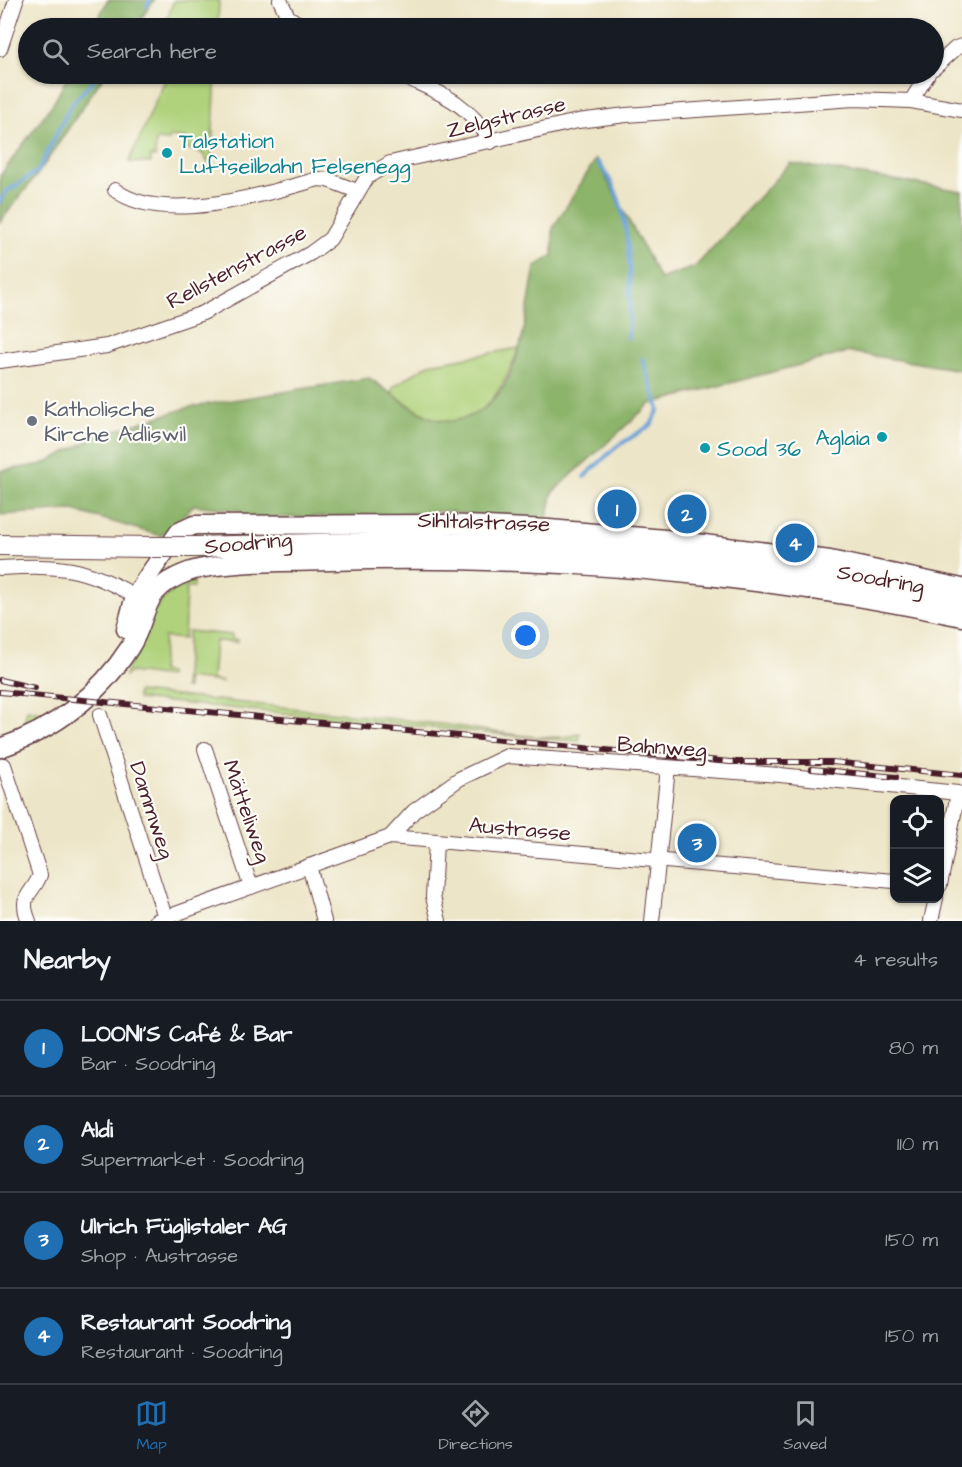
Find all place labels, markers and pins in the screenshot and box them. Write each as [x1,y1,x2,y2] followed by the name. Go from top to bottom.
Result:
[179,126,410,183] place label: Talstation Luftseilbahn Felsenegg
[160,146,174,160] marker: Talstation Luftseilbahn Felsenegg
[44,394,186,450] place label: Katholische Kirche Adliswil
[25,414,39,428] marker: Katholische Kirche Adliswil
[815,423,870,455] place label: Aglaia
[875,430,889,444] marker: Aglaia
[717,434,801,465] place label: Sood 36
[698,441,712,455] marker: Sood 36
[598,486,636,532] pin: 1
[668,492,706,536] pin: 2
[776,520,814,566] pin: 4
[678,820,716,866] pin: 3

